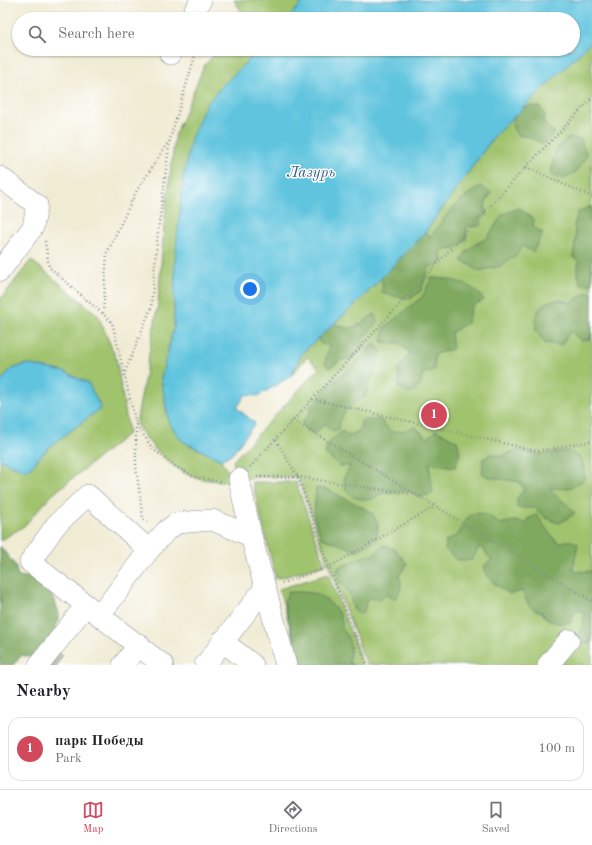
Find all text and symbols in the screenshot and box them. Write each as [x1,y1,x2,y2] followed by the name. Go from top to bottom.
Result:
[12,12,580,56] search box
[26,23,48,45] icon: search
[58,27,135,42] text: Search here
[287,166,335,181] water label: Лазурь
[240,279,260,299] your location
[421,400,447,430] pin: 1
[16,683,71,700] text: Nearby
[55,734,144,749] text: парк Победы
[26,742,34,755] text: 1
[538,742,575,755] text: 100 m
[55,752,82,765] text: Park
[82,799,104,837] tab: Map
[269,799,317,837] tab: Directions
[482,799,510,837] tab: Saved

